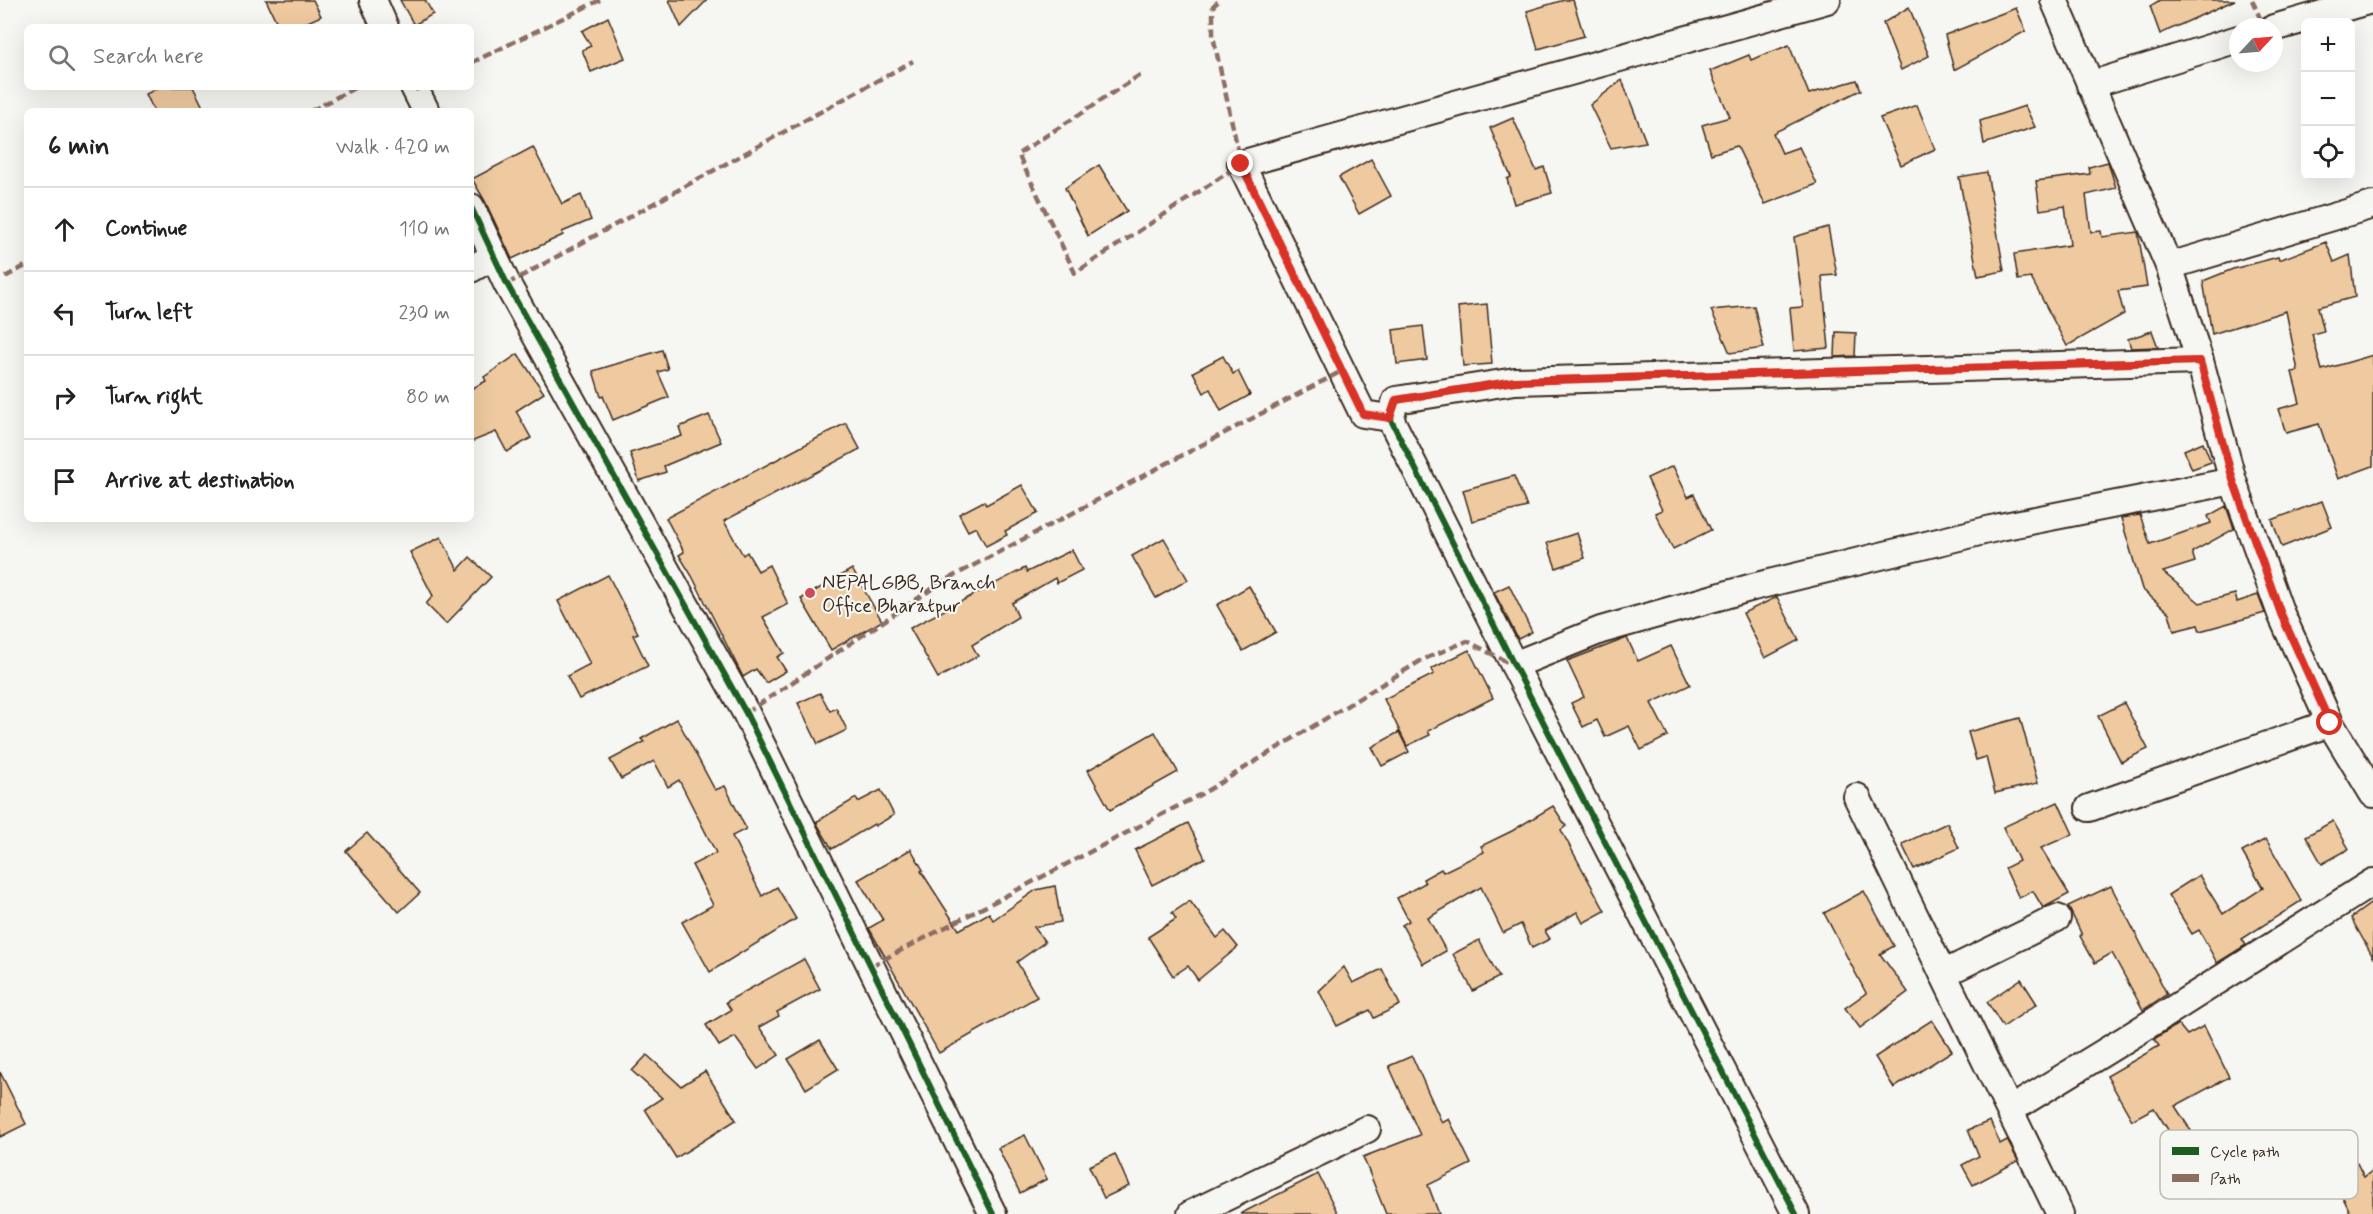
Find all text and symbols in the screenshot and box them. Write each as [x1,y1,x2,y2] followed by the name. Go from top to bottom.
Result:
[2229,18,2283,72] north arrow
[2301,18,2355,180] map controls
[2301,18,2355,72] button: +
[24,24,474,90] search box
[45,41,78,74] icon: search
[93,43,204,71] text: Search here
[2301,72,2355,126] button: −
[2301,126,2355,180] button: locate
[48,130,110,164] text: 6 min
[336,134,450,161] text: Walk · 420 m
[1227,150,1253,176] route end
[48,213,81,246] icon: ahead
[105,215,187,243] text: Continue
[399,216,450,243] text: 110 m
[48,297,81,330] icon: left
[105,299,193,327] text: Turn left
[398,300,450,327] text: 230 m
[48,381,81,414] icon: right
[105,383,203,411] text: Turn right
[406,384,450,411] text: 80 m
[48,465,81,498] icon: arrive
[105,467,295,495] text: Arrive at destination
[822,570,996,620] place label: NEPALGBB, Branch Office Bharatpur
[803,586,817,600] marker: NEPALGBB, Branch Office Bharatpur
[2316,709,2342,735] route start
[2160,1130,2358,1199] legend
[2210,1142,2280,1163] text: Cycle path
[2210,1169,2241,1190] text: Path

